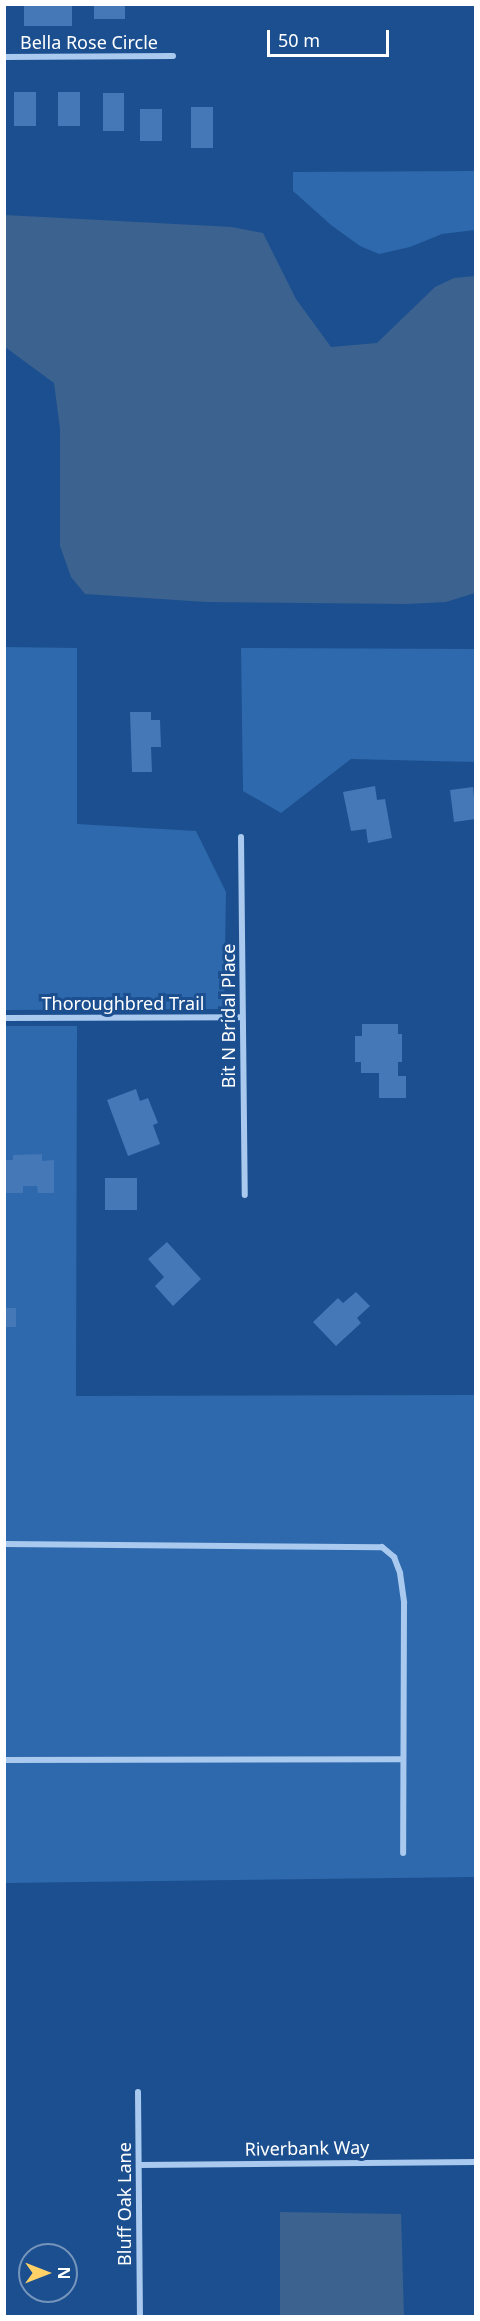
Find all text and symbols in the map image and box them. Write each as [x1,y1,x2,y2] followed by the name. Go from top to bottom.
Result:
[270,18,392,56] scale bar
[278,28,320,52] text: 50 m
[20,31,158,53] street label: Bella Rose Circle
[217,944,239,1088] street label: Bit N Bridal Place
[42,992,204,1014] street label: Thoroughbred Trail
[244,2136,370,2160] street label: Riverbank Way
[113,2142,135,2266] street label: Bluff Oak Lane
[18,2243,78,2303] north arrow
[53,2266,75,2280] text: N

